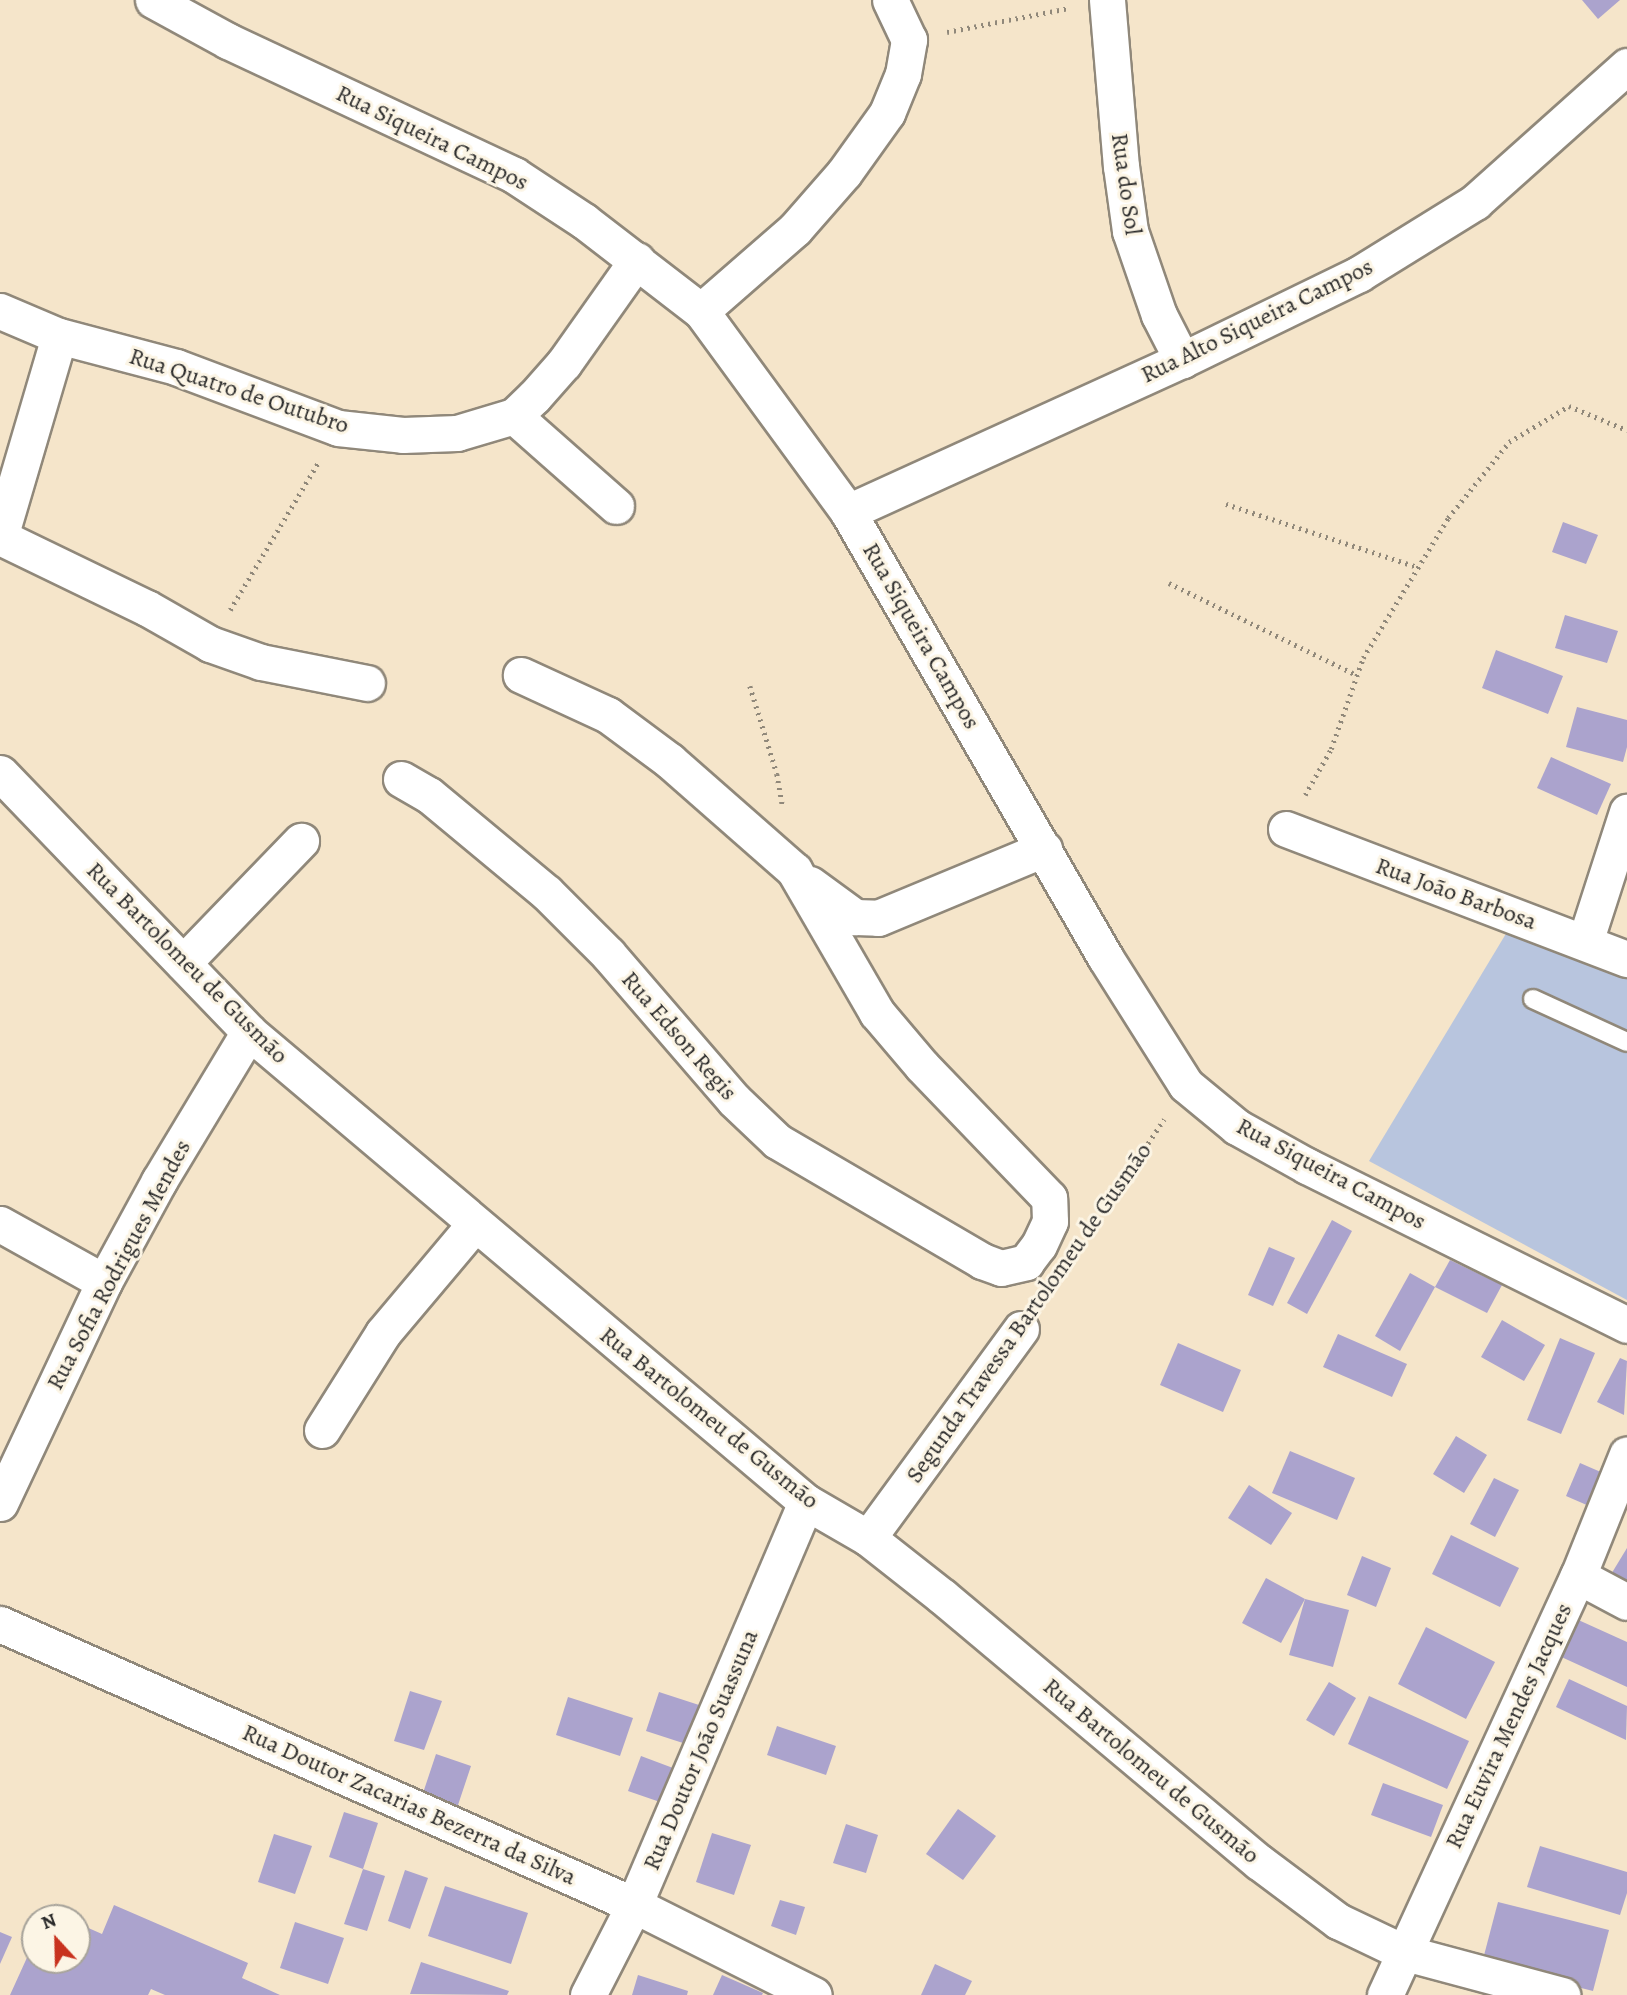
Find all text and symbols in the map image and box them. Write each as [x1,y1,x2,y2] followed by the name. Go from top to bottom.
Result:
[331,79,533,197] street label: Rua Siqueira Campos
[1105,131,1147,237] street label: Rua do Sol
[1136,252,1378,390] street label: Rua Alto Siqueira Campos
[126,342,352,440] street label: Rua Quatro de Outubro
[856,538,986,734] street label: Rua Siqueira Campos
[1372,852,1540,936] street label: Rua João Barbosa
[80,856,294,1070] street label: Rua Bartolomeu de Gusmão
[615,966,743,1106] street label: Rua Edson Regis
[1231,1112,1431,1236] street label: Rua Siqueira Campos
[41,1135,197,1395] street label: Rua Sofia Rodrigues Mendes
[900,1137,1158,1489] street label: Segunda Travessa Bartolomeu de Gusmão
[594,1321,824,1515] street label: Rua Bartolomeu de Gusmão
[1439,1599,1579,1853] street label: Rua Euvira Mendes Jacques
[637,1625,765,1875] street label: Rua Doutor João Suassuna
[1037,1672,1265,1870] street label: Rua Bartolomeu de Gusmão
[238,1718,580,1892] street label: Rua Doutor Zacarias Bezerra da Silva
[21,1904,91,1974] north arrow
[38,1907,60,1936] text: N

